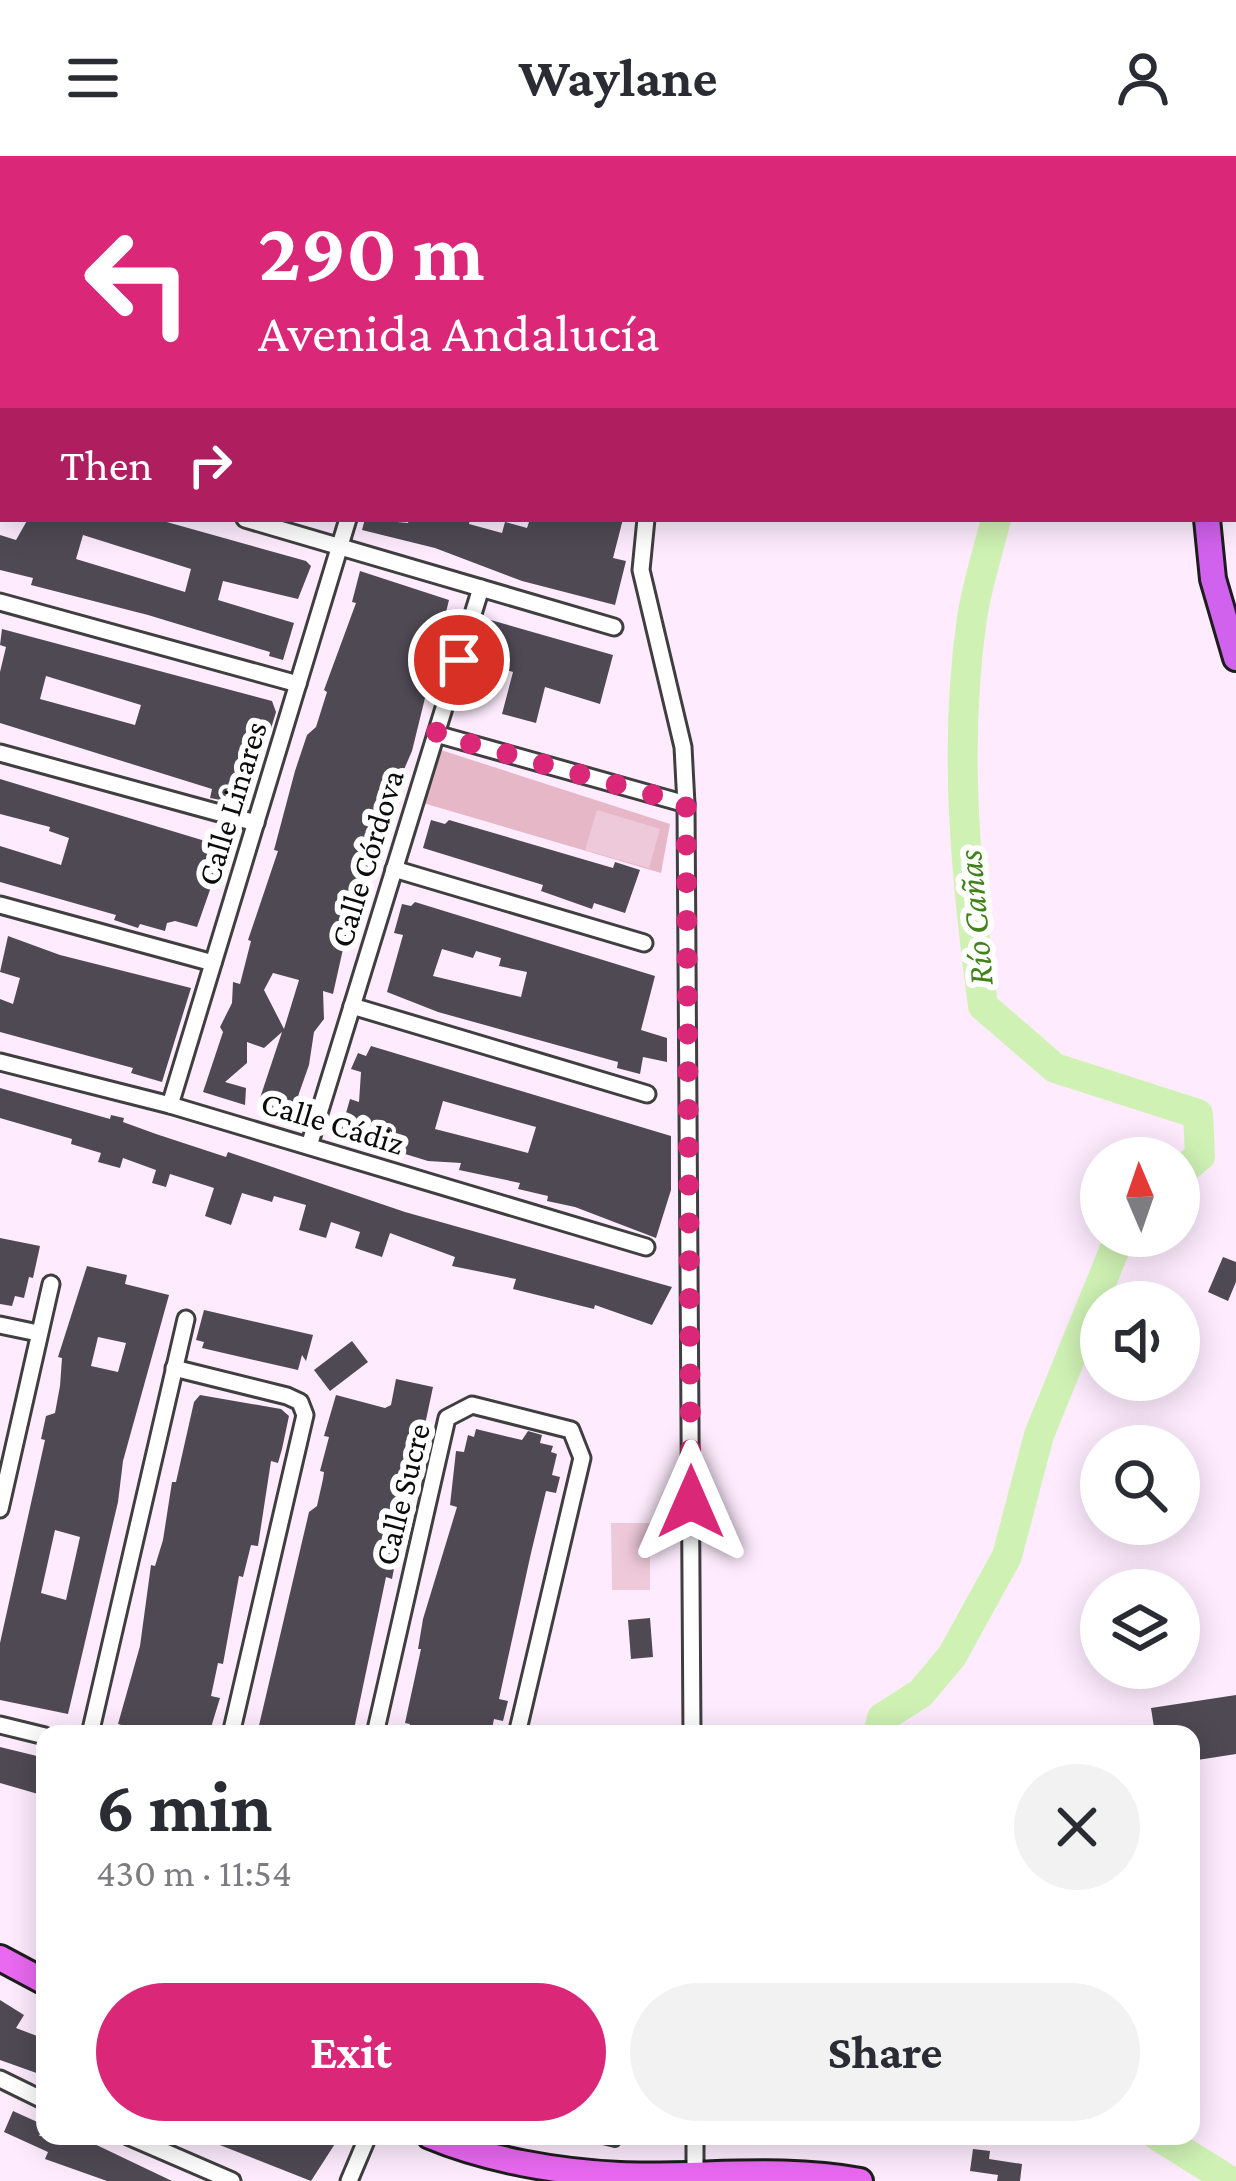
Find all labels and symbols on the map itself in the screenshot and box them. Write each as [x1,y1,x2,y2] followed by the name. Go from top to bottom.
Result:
[408,609,510,711] pin
[189,717,274,889] street label: Calle Linares
[322,765,411,951] street label: Calle Córdova
[949,849,1001,987] water label: Río Cañas
[257,1083,409,1162] street label: Calle Cádiz
[1080,1137,1200,1257] north arrow
[366,1419,437,1569] street label: Calle Sucre
[628,1439,754,1565] position arrow

